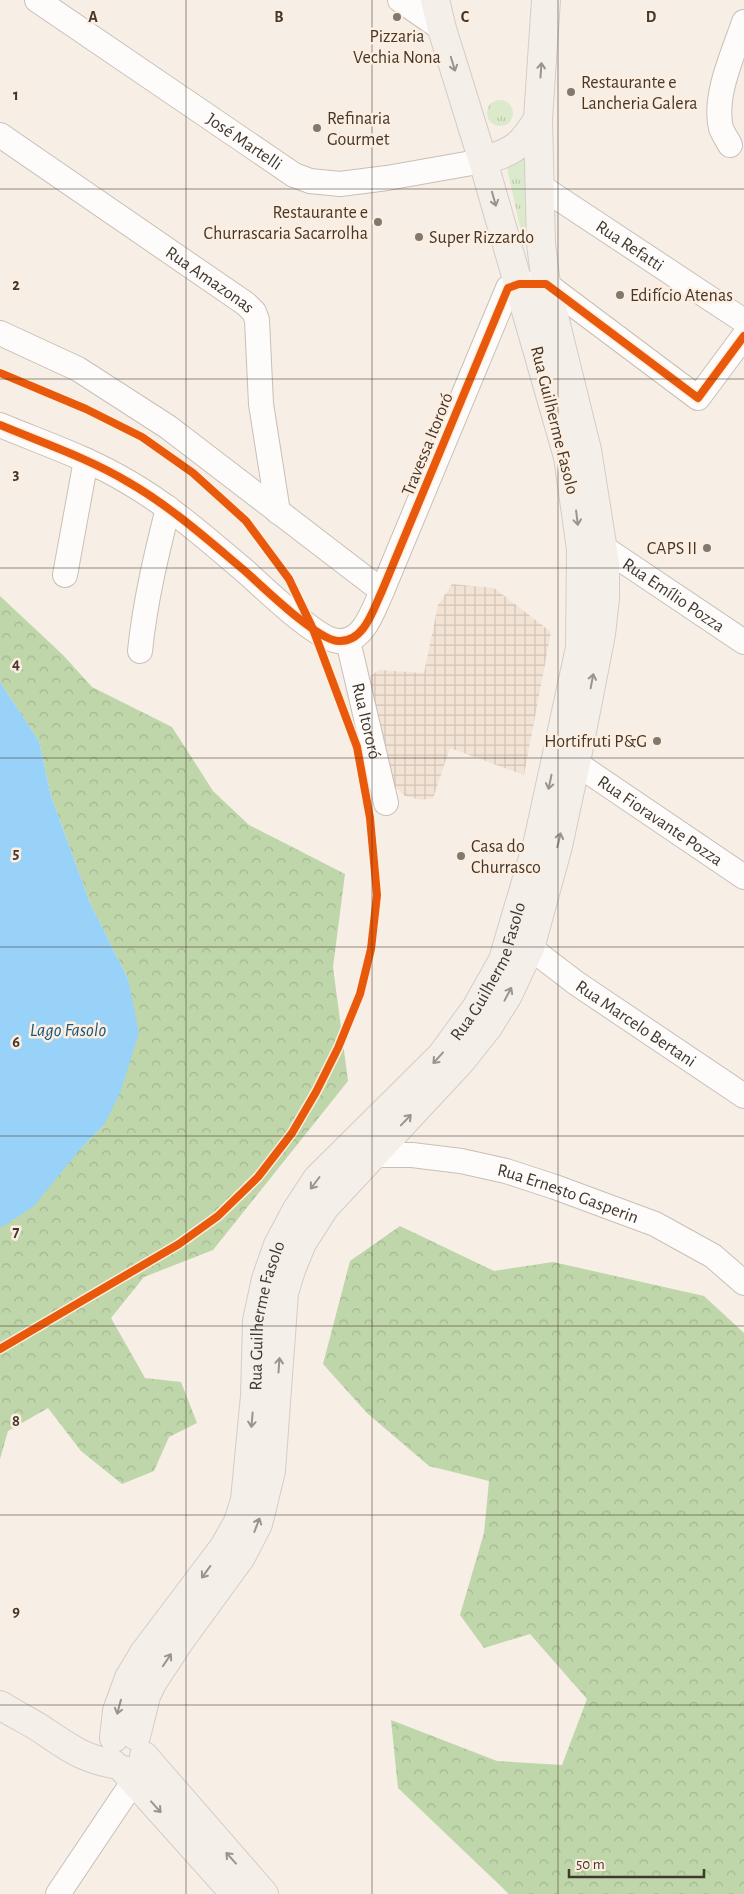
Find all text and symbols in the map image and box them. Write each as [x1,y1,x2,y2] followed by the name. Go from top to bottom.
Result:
[88,9,98,25] text: A
[274,9,284,25] text: B
[461,9,470,25] text: C
[646,9,657,25] text: D
[391,11,403,23] marker: Pizzaria Vechia Nona
[353,28,441,67] place label: Pizzaria Vechia Nona
[448,56,458,72] one-way arrow
[537,63,546,79] one-way arrow
[581,74,698,113] place label: Restaurante e Lancheria Galera
[565,86,577,98] marker: Restaurante e Lancheria Galera
[13,87,19,103] text: 1
[203,110,285,174] street label: José Martelli
[327,110,391,149] place label: Refinaria Gourmet
[311,122,323,134] marker: Refinaria Gourmet
[489,190,499,206] one-way arrow
[204,204,368,243] place label: Restaurante e Churrascaria Sacarrolha
[372,216,384,228] marker: Restaurante e Churrascaria Sacarrolha
[592,218,667,275] street label: Rua Refatti
[429,229,534,247] place label: Super Rizzardo
[413,231,425,243] marker: Super Rizzardo
[162,244,257,317] street label: Rua Amazonas
[12,277,20,293] text: 2
[630,287,733,305] place label: Edifício Atenas
[614,289,626,301] marker: Edifício Atenas
[527,344,581,496] street label: Rua Guilherme Fasolo
[399,390,457,499] street label: Travessa Itororó
[13,466,20,482] text: 3
[572,509,582,525] one-way arrow
[647,540,697,558] place label: CAPS II
[701,542,713,554] marker: CAPS II
[619,555,727,636] street label: Rua Emílio Pozza
[12,656,20,672] text: 4
[587,674,597,690] one-way arrow
[348,681,383,761] street label: Rua Itororó
[544,733,647,751] place label: Hortifruti P&G
[651,735,663,747] marker: Hortifruti P&G
[545,773,554,789] one-way arrow
[594,773,726,870] street label: Rua Fioravante Pozza
[555,833,564,849] one-way arrow
[471,838,541,877] place label: Casa do Churrasco
[13,845,20,861] text: 5
[455,850,467,862] marker: Casa do Churrasco
[447,900,529,1044] street label: Rua Guilherme Fasolo
[572,977,699,1071] street label: Rua Marcelo Bertani
[504,987,513,1002] one-way arrow
[30,1021,106,1040] water label: Lago Fasolo
[12,1034,20,1050] text: 6
[432,1051,444,1064] one-way arrow
[400,1113,412,1126] one-way arrow
[496,1161,641,1227] street label: Rua Ernesto Gasperin
[310,1176,320,1190] one-way arrow
[13,1224,20,1240] text: 7
[247,1239,289,1391] street label: Rua Guilherme Fasolo
[275,1357,284,1373] one-way arrow
[248,1412,257,1428] one-way arrow
[12,1413,20,1429] text: 8
[253,1518,262,1533] one-way arrow
[201,1564,212,1578] one-way arrow
[12,1603,20,1619] text: 9
[162,1653,173,1667] one-way arrow
[113,1698,123,1714] one-way arrow
[150,1801,162,1814] one-way arrow
[569,1846,704,1878] scale bar
[226,1851,237,1864] one-way arrow
[576,1857,605,1872] text: 50 m

